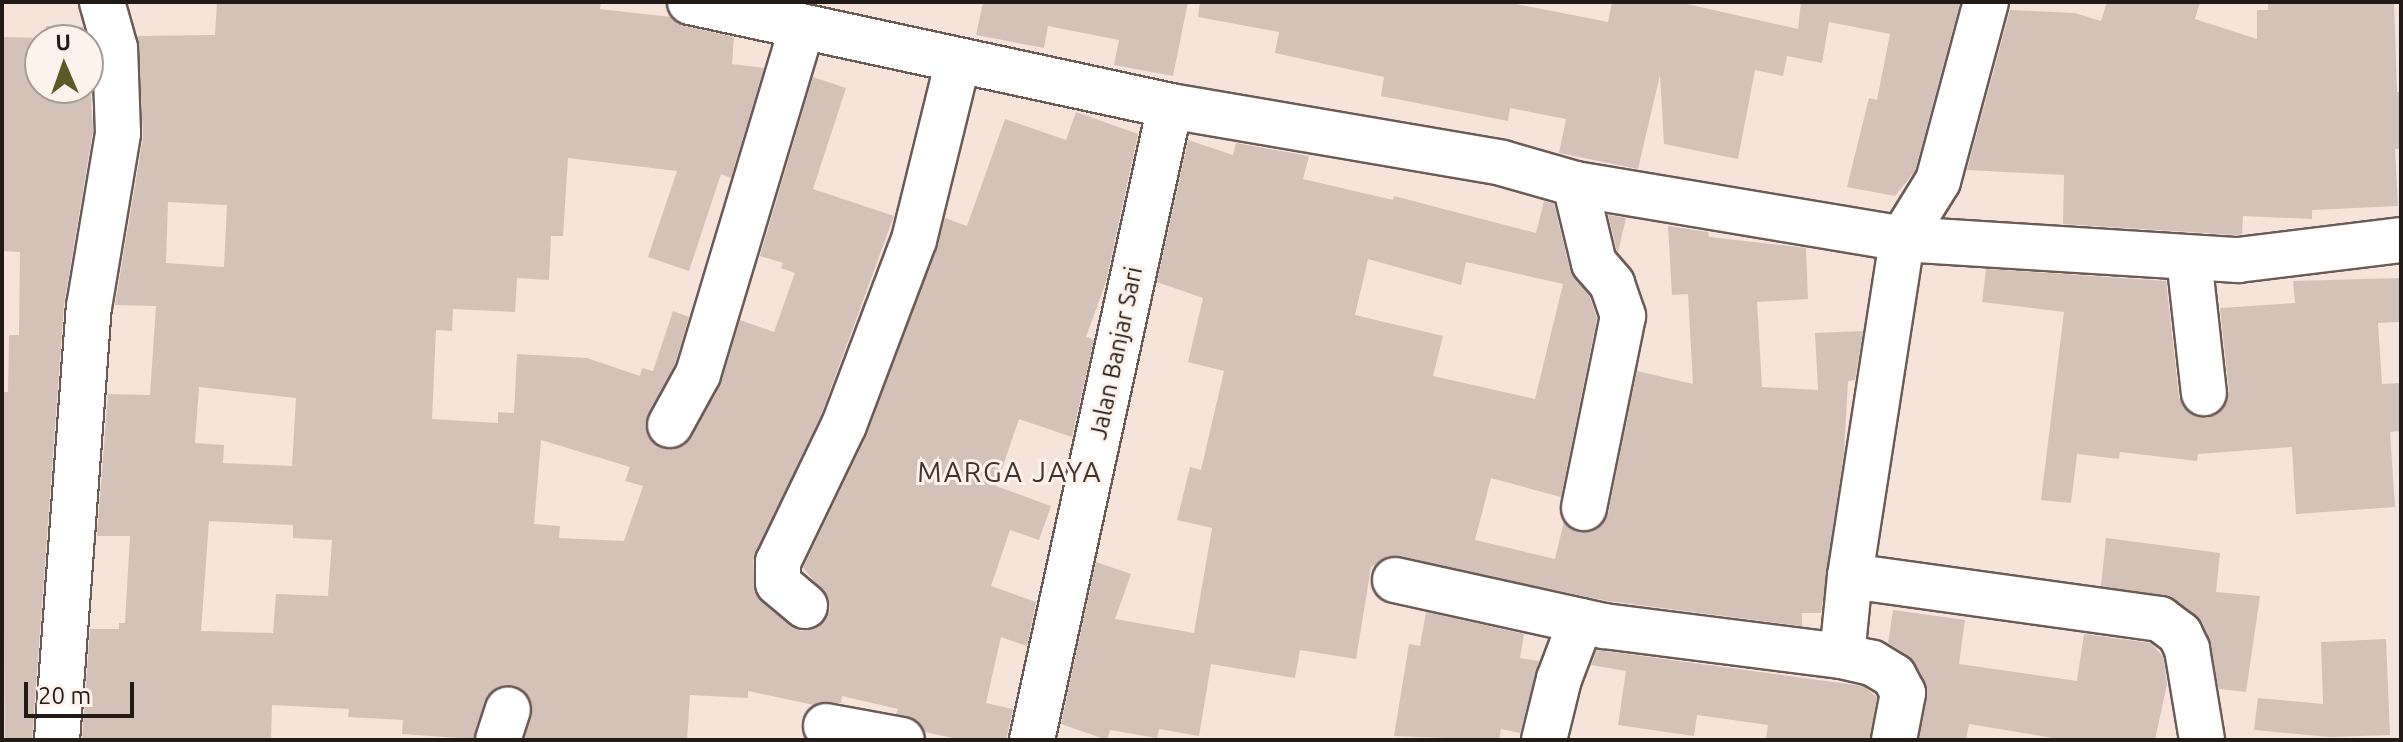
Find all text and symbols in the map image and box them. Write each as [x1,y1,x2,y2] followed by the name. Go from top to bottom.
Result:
[24,24,104,104] north arrow
[55,29,71,54] text: U
[1084,264,1148,442] street label: Jalan Banjar Sari
[917,455,1103,489] district label: MARGA JAYA
[28,666,138,716] scale bar
[38,682,91,709] text: 20 m

